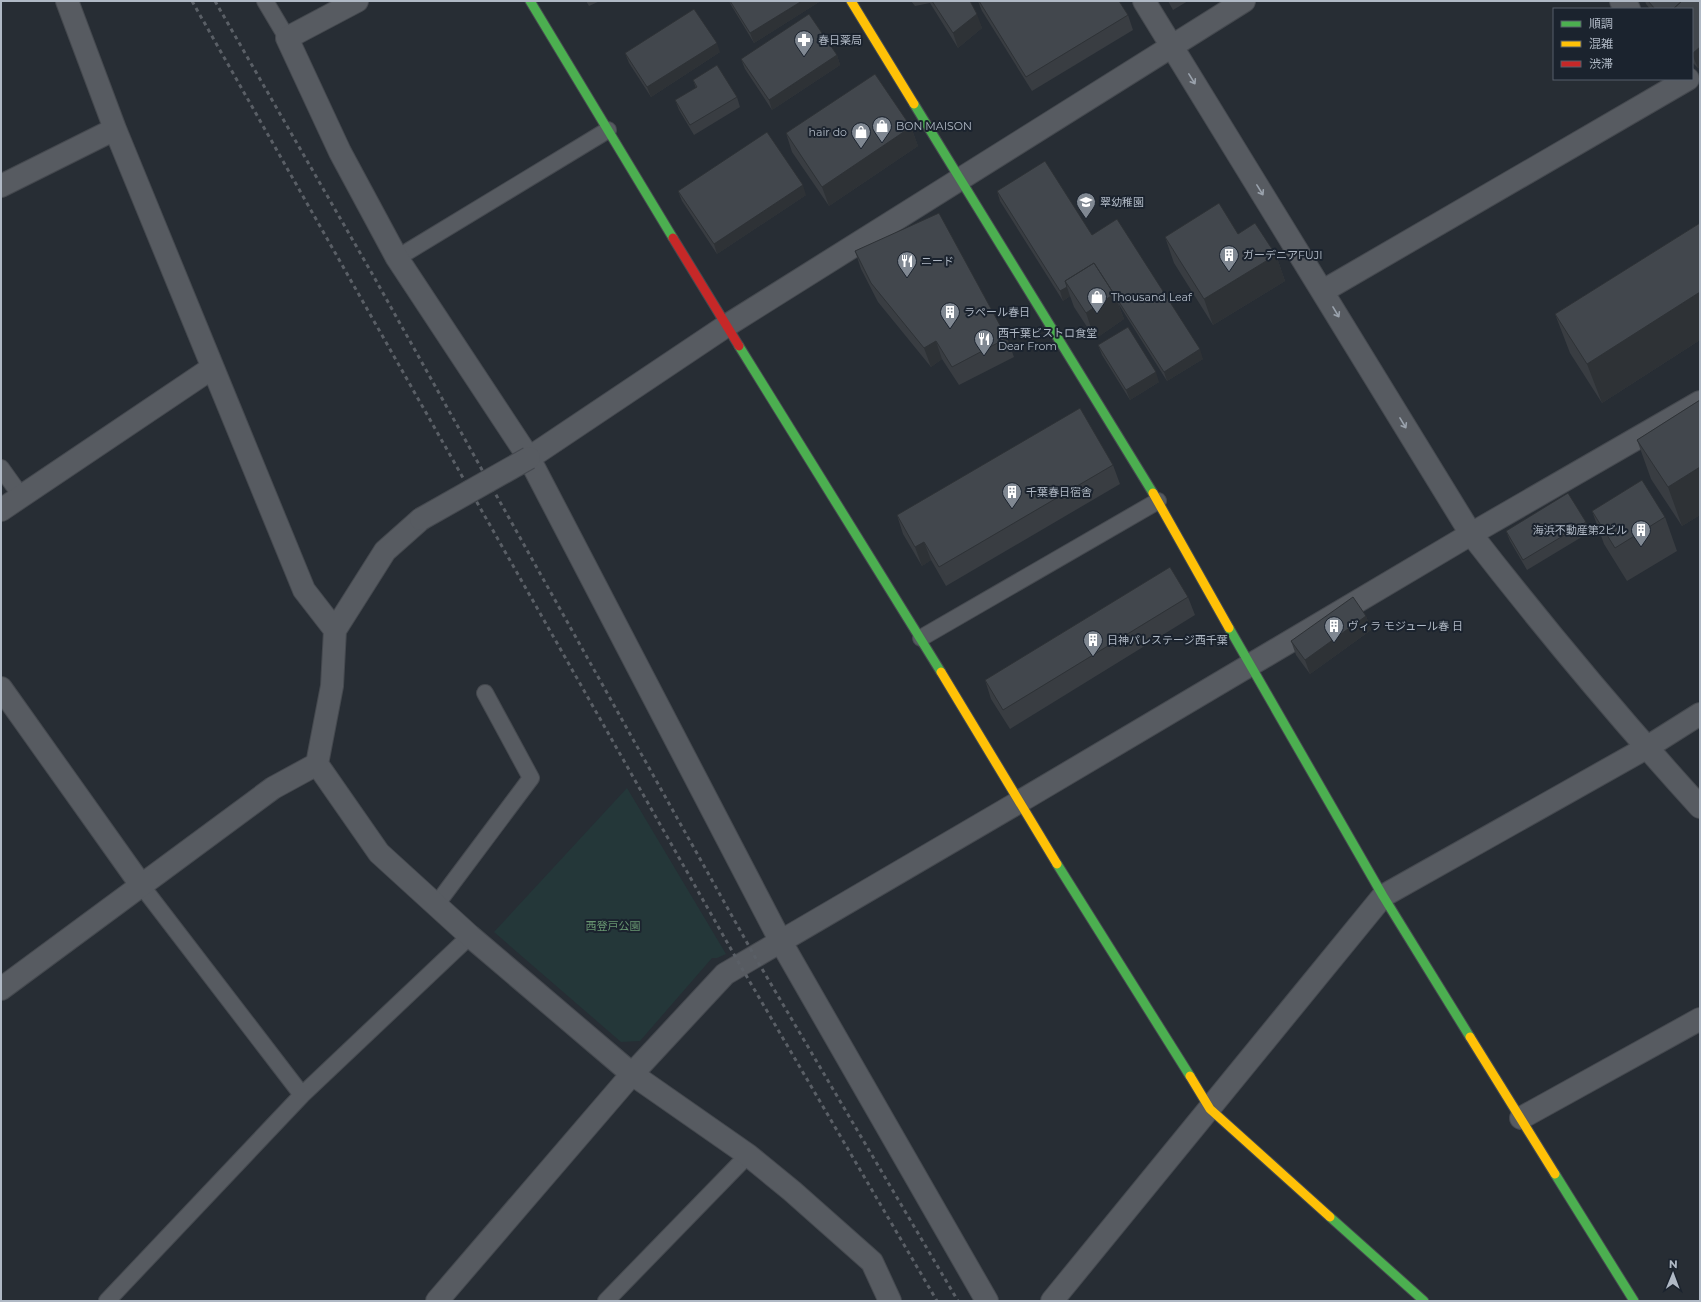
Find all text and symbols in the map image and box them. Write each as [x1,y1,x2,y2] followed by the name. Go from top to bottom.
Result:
[1553,8,1693,80] legend
[1589,16,1613,31] text: 順調
[793,29,815,57] pharmacy icon: 春日薬局
[818,33,862,47] place label: 春日薬局
[1589,36,1613,51] text: 混雑
[1589,56,1613,71] text: 渋滞
[1189,73,1197,85] one-way arrow
[871,115,893,143] shop icon: BON MAISON
[896,119,972,133] place label: BON MAISON
[850,121,872,149] shop icon: hair do
[808,125,847,139] place label: hair do
[1257,184,1265,196] one-way arrow
[1075,191,1097,219] school or university icon: 翠幼稚園
[1100,195,1144,209] place label: 翠幼稚園
[1218,244,1240,272] building icon: ガーデニアFUJI
[1243,248,1323,262] place label: ガーデニアFUJI
[896,250,918,278] restaurant icon: ニード
[921,254,954,268] place label: ニード
[1086,286,1108,314] shop icon: Thousand Leaf
[1111,290,1193,304] place label: Thousand Leaf
[939,301,961,329] building icon: ラペール春日
[964,305,1030,319] place label: ラペール春日
[1332,306,1340,318] one-way arrow
[998,326,1097,353] place label: 西千葉ビストロ食堂 Dear From
[973,328,995,356] restaurant icon: 西千葉ビストロ食堂 Dear From
[1400,417,1408,429] one-way arrow
[1001,481,1023,509] building icon: 千葉春日宿舎
[1026,485,1092,499] place label: 千葉春日宿舎
[1630,519,1652,547] building icon: 海浜不動産第2ビル
[1533,523,1627,537] place label: 海浜不動産第2ビル
[1323,615,1345,643] building icon: ヴィラ モジュール春 日
[1348,619,1463,633] place label: ヴィラ モジュール春 日
[1082,629,1104,657] building icon: 日神パレステージ西千葉
[1107,633,1228,647] place label: 日神パレステージ西千葉
[586,919,641,933] park label: 西登戸公園
[1653,1254,1693,1294] north arrow
[1669,1257,1678,1271] text: N

